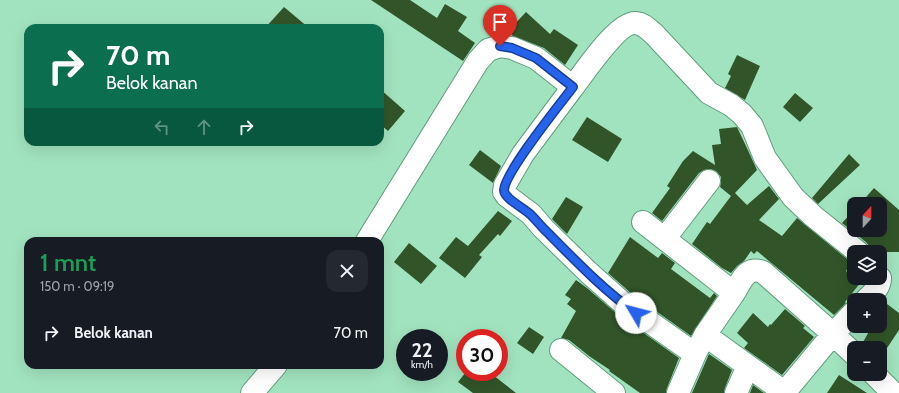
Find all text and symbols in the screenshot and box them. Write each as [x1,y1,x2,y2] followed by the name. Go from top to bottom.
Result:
[483,5,517,46] pin
[489,11,511,33] icon: arrive
[106,38,170,72] text: 70 m
[40,40,92,92] icon: right
[106,72,198,94] text: Belok kanan
[151,116,173,138] icon: left
[193,116,215,138] icon: ahead
[235,116,257,138] icon: right
[847,197,887,237] north arrow
[847,197,887,381] map controls
[847,245,887,285] button: layers
[40,248,96,277] text: 1 mnt
[326,250,368,292] button: close
[40,278,114,294] text: 150 m · 09:19
[615,292,657,334] position arrow
[847,293,887,333] button: +
[40,322,62,344] icon: right
[74,324,153,342] text: Belok kanan
[334,324,368,342] text: 70 m
[456,329,508,381] speed limit sign: 30
[411,338,433,362] text: 22
[847,341,887,381] button: −
[411,358,433,371] text: km/h

